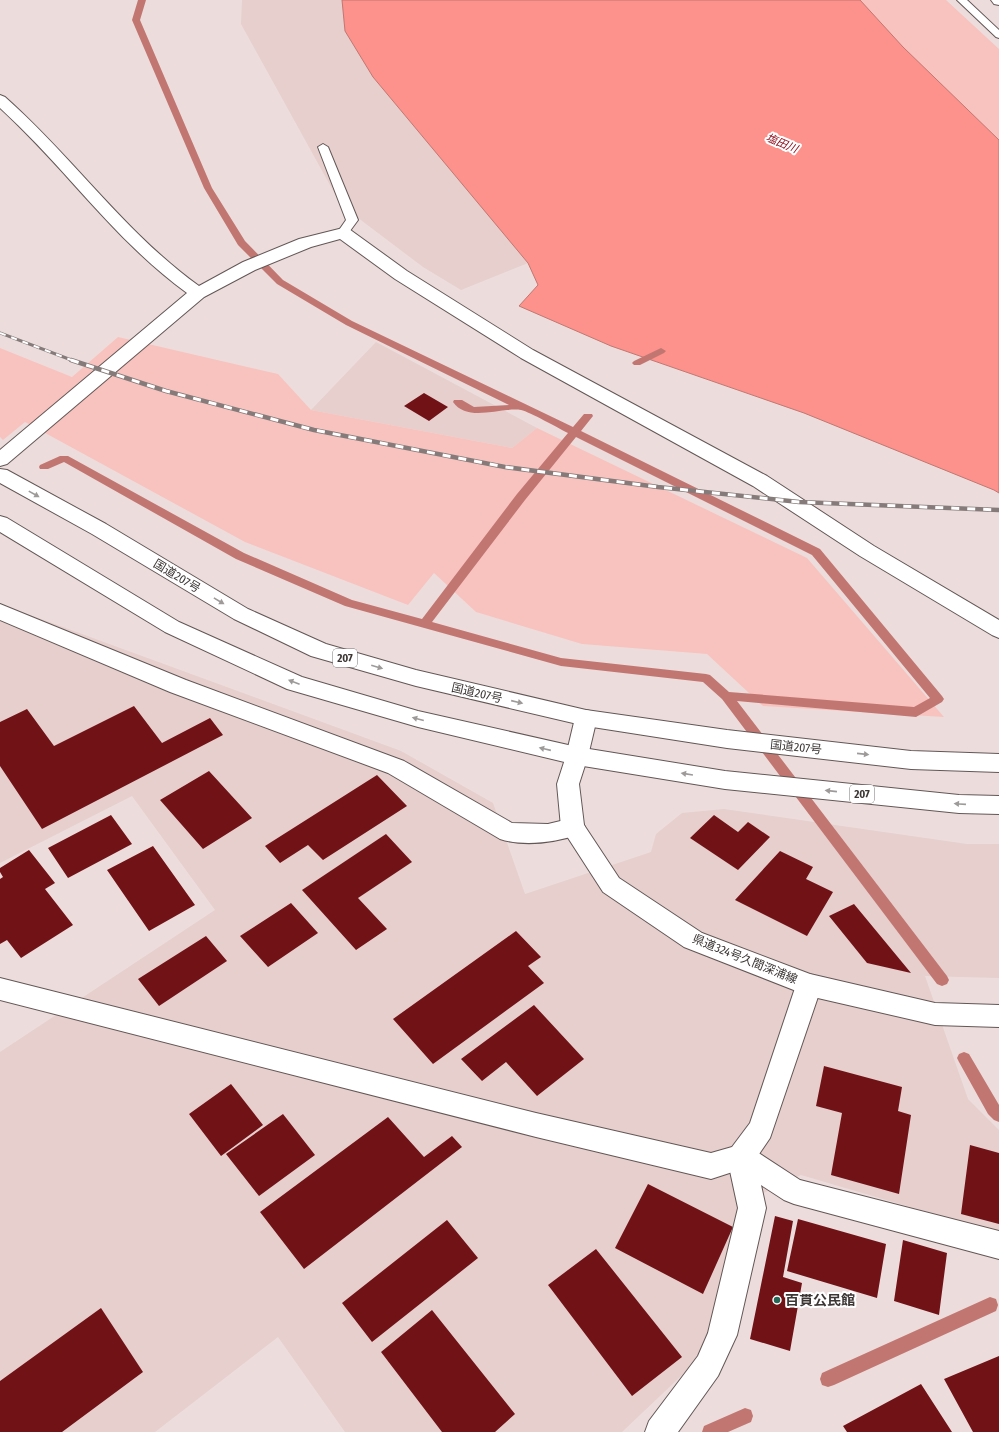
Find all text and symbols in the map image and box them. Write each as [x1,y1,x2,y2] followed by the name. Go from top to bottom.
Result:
[764,131,800,156] water label: 塩田川
[28,490,40,497] one-way arrow
[151,557,203,595] street label: 国道207号
[214,597,224,605] one-way arrow
[333,649,357,667] road number: 207
[372,664,384,670] one-way arrow
[287,678,299,684] one-way arrow
[450,680,504,706] street label: 国道207号
[511,699,523,705] one-way arrow
[412,716,424,722] one-way arrow
[769,737,823,757] street label: 国道207号
[539,745,551,751] one-way arrow
[857,751,870,758] one-way arrow
[681,771,693,777] one-way arrow
[850,785,874,803] road number: 207
[825,787,837,794] one-way arrow
[954,800,966,807] one-way arrow
[690,931,800,987] street label: 県道324号久間深浦線
[785,1292,855,1309] place label: 百貫公民館
[772,1295,782,1305] marker: 百貫公民館

